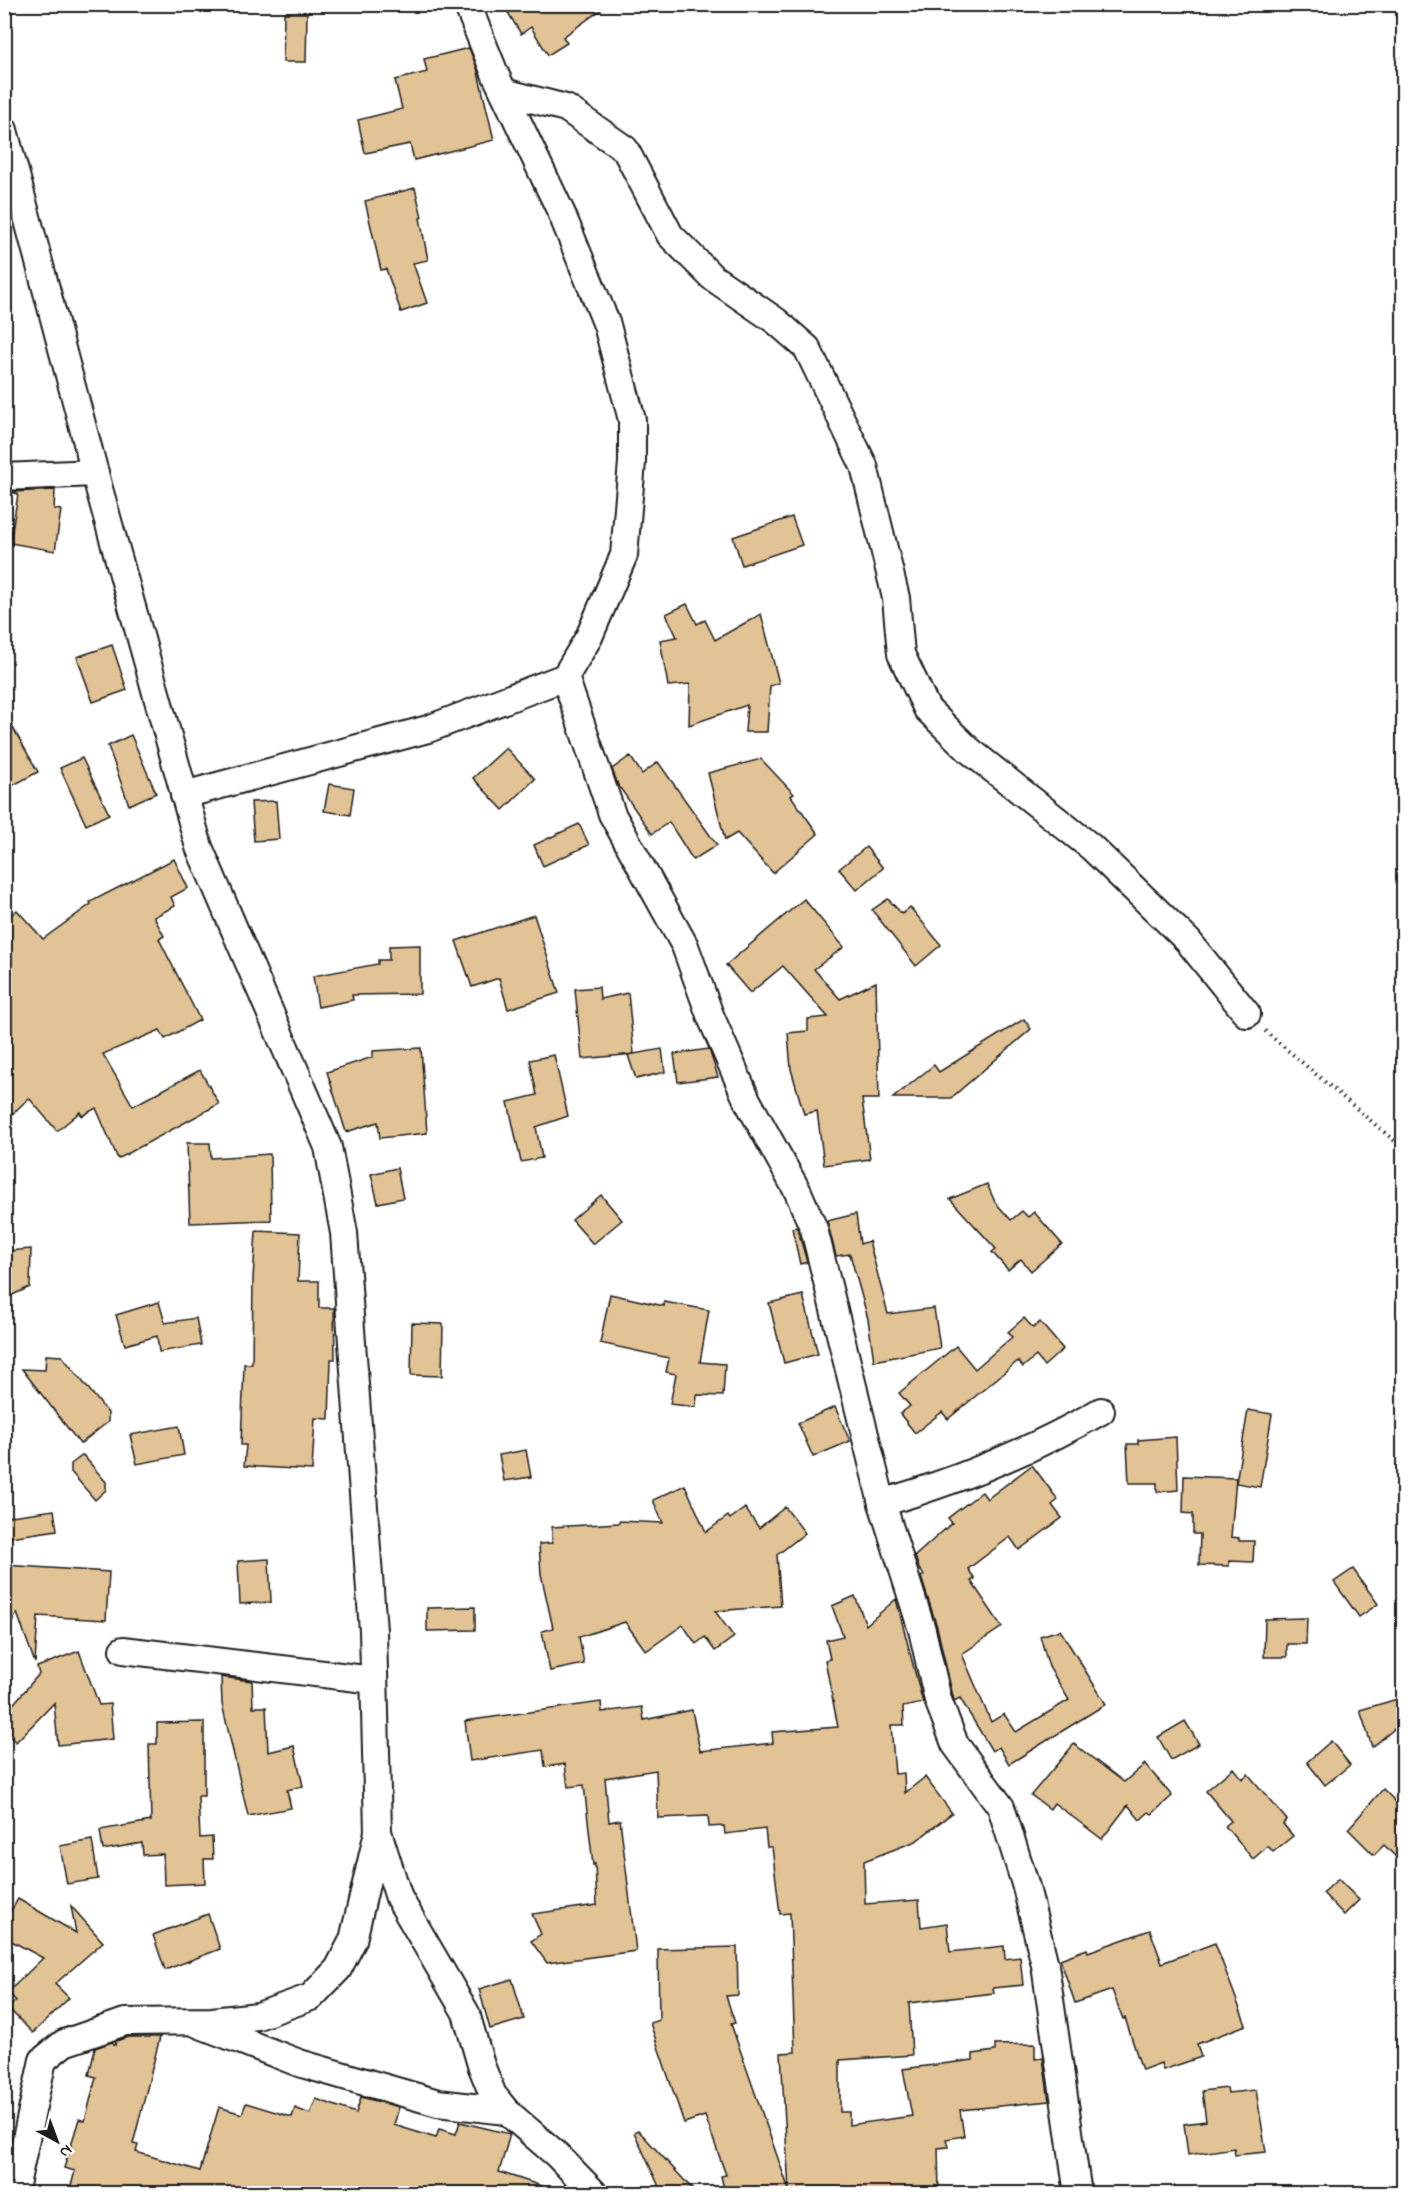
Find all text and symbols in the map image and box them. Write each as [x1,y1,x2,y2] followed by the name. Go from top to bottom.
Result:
[27,2111,87,2171] north arrow
[53,2138,77,2164] text: N

